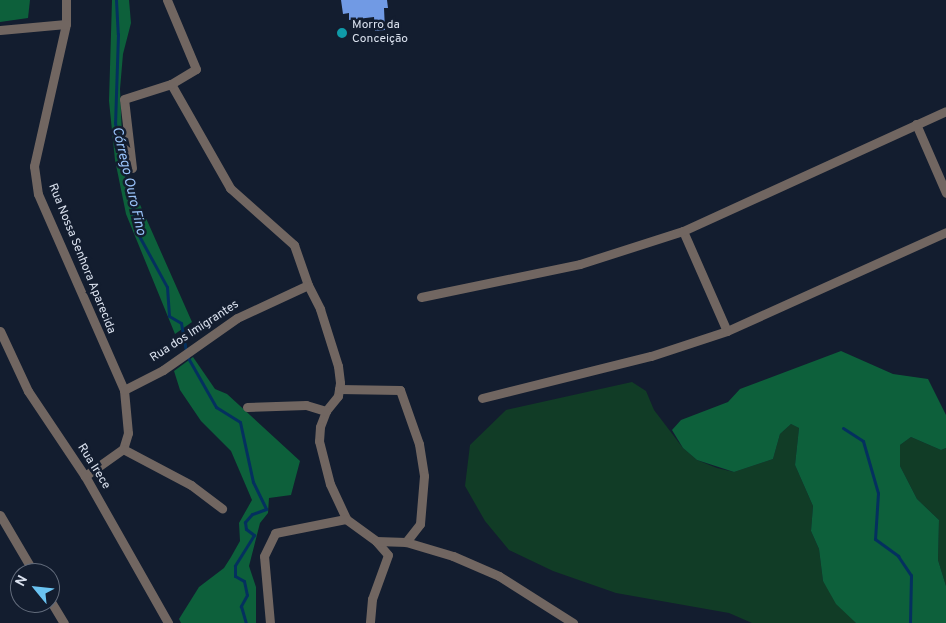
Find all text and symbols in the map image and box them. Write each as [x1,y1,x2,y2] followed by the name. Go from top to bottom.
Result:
[352,19,408,47] place label: Morro da Conceição
[336,27,348,39] marker: Morro da Conceição
[107,125,149,237] water label: Córrego Ouro Fino
[44,182,118,336] street label: Rua Nossa Senhora Aparecida
[148,298,242,366] street label: Rua dos Imigrantes
[73,442,113,492] street label: Rua Irece
[10,563,60,613] north arrow
[12,573,32,590] text: N

